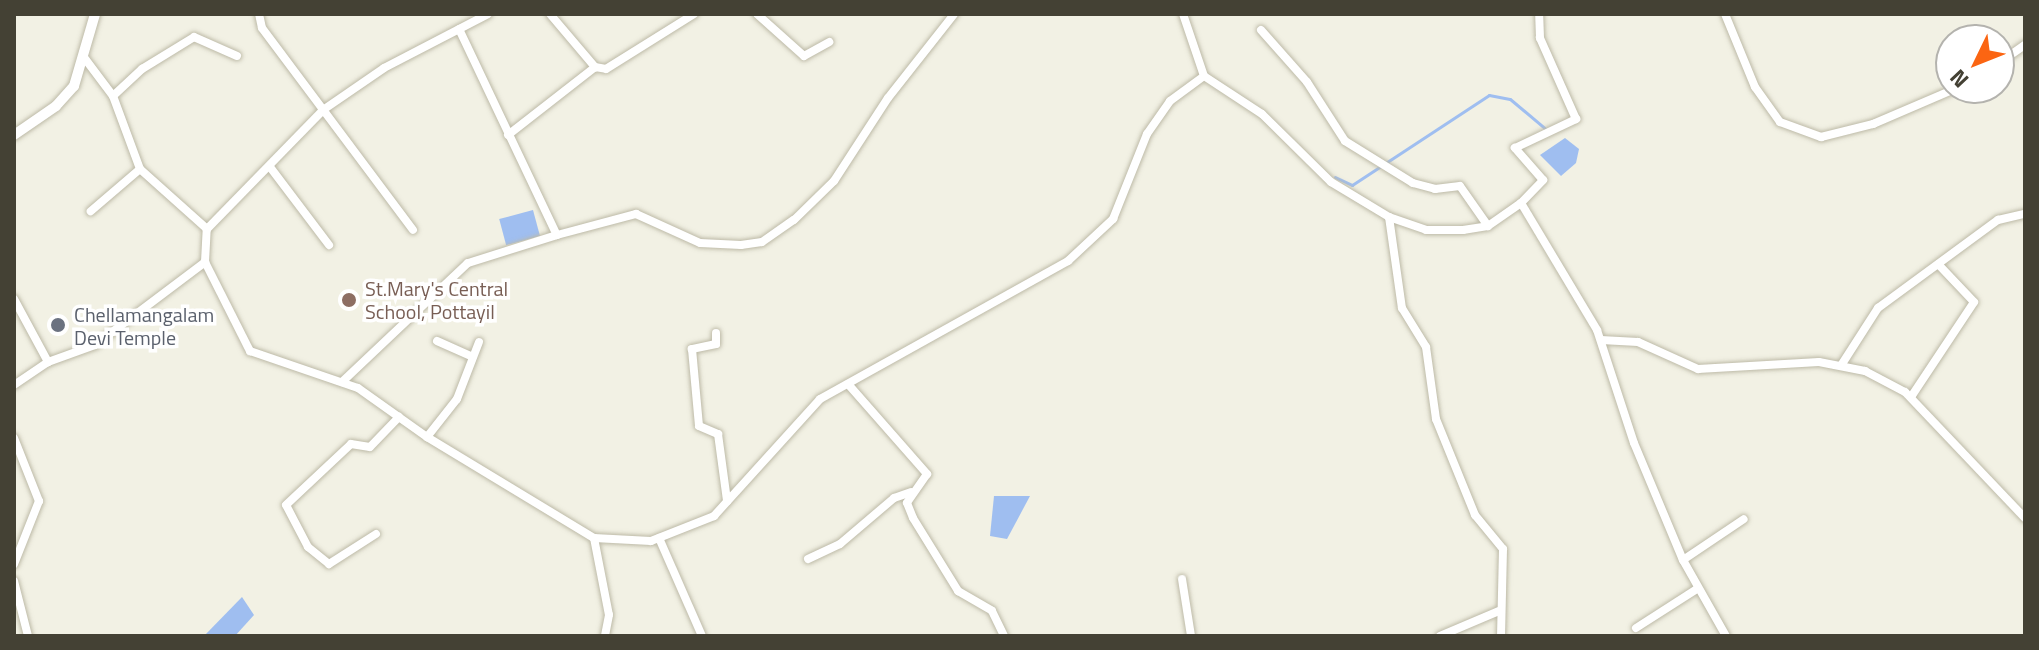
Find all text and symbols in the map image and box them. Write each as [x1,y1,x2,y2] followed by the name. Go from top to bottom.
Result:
[1935,24,2015,104] north arrow
[1941,62,1977,96] text: N
[365,276,508,323] place label: St.Mary's Central School, Pottayil
[340,291,358,309] marker: St.Mary's Central School, Pottayil
[74,302,214,349] place label: Chellamangalam Devi Temple
[49,316,67,334] marker: Chellamangalam Devi Temple

